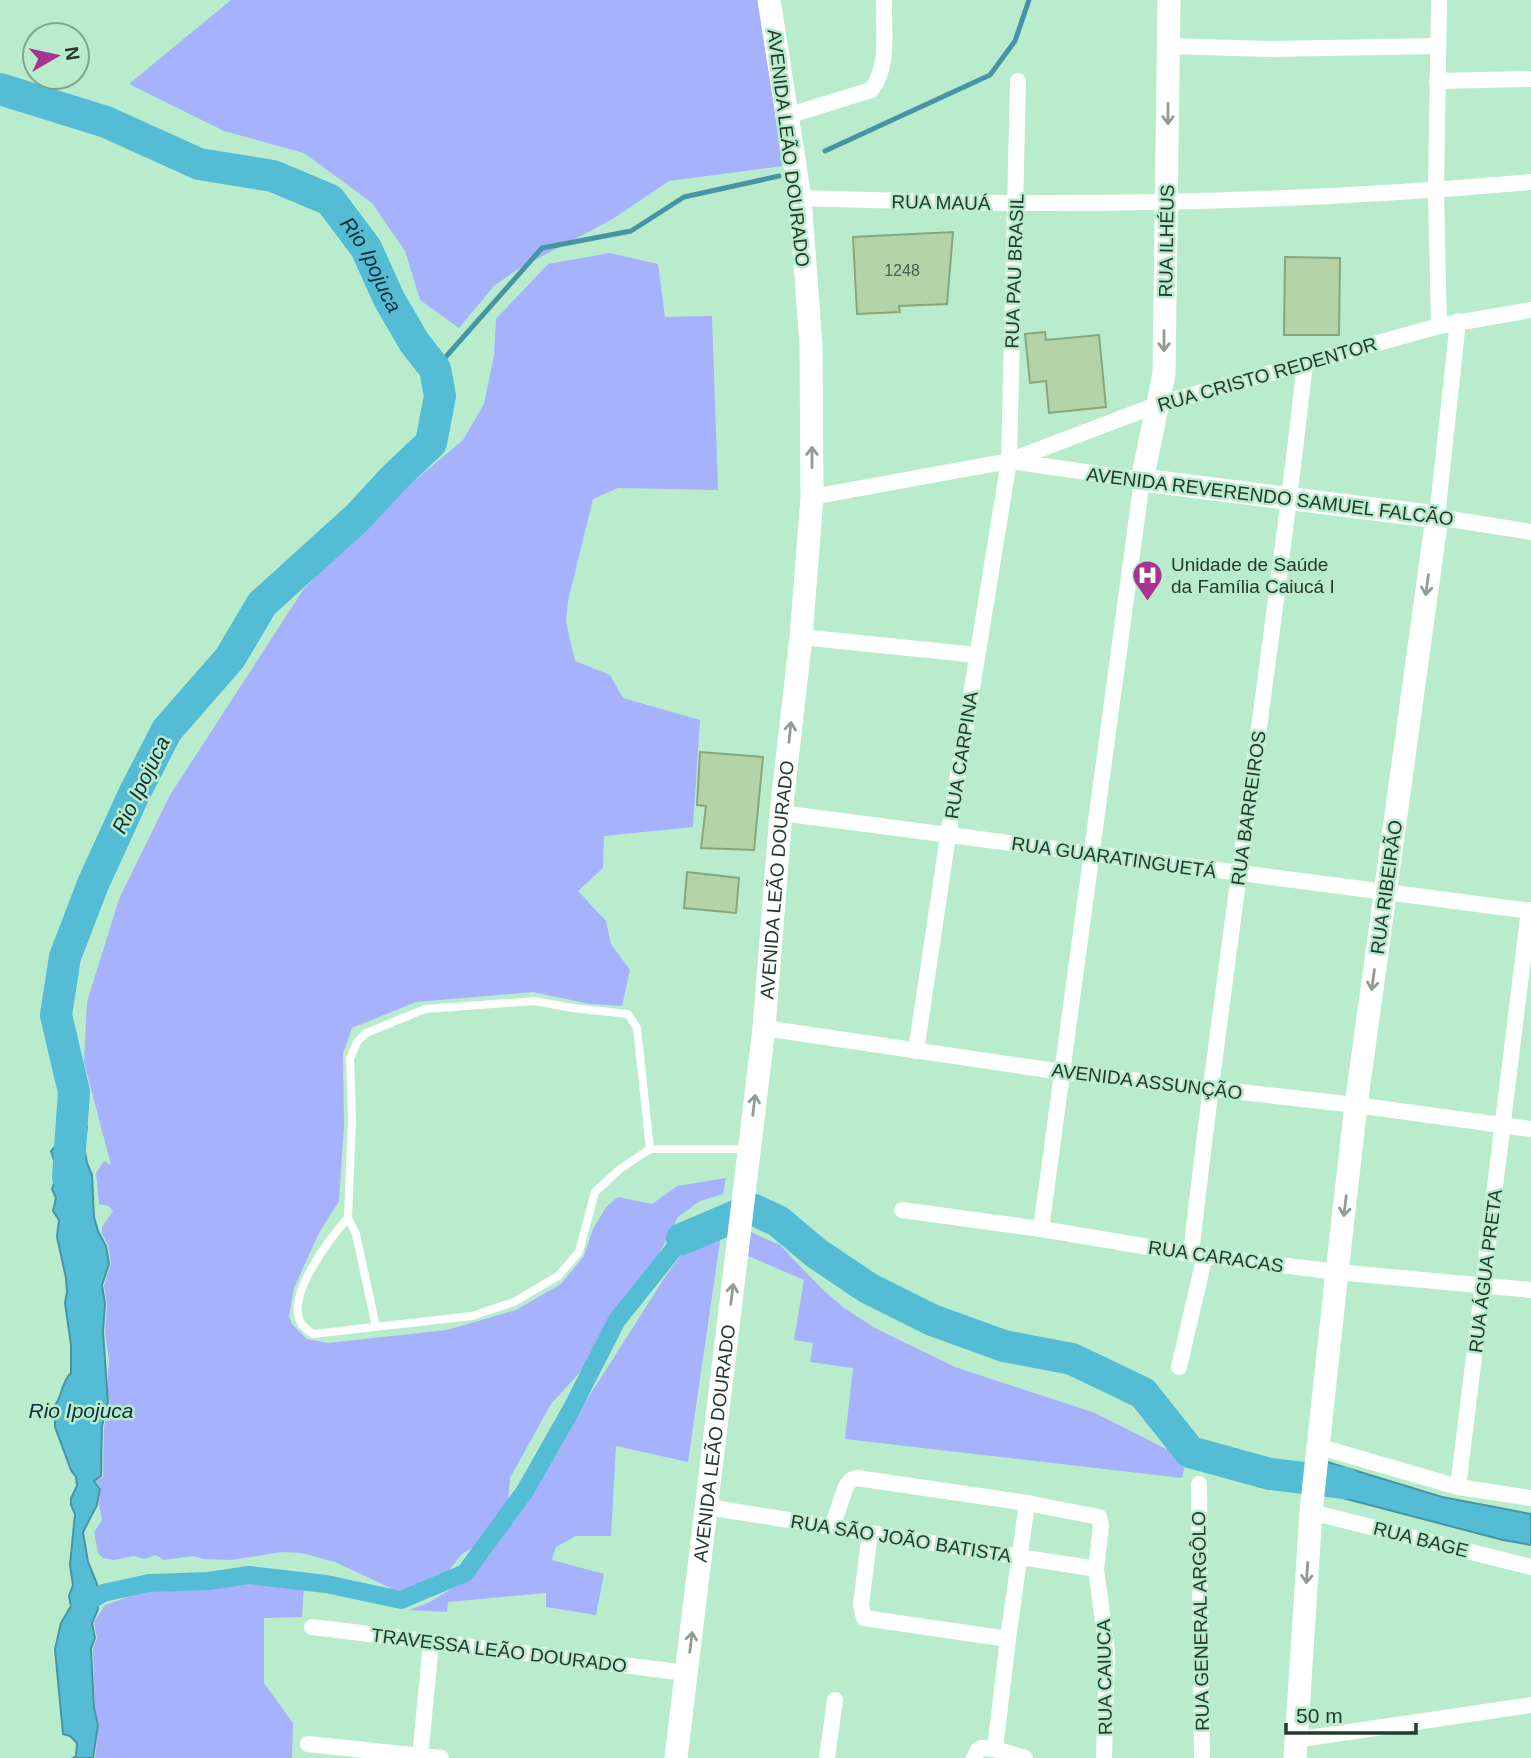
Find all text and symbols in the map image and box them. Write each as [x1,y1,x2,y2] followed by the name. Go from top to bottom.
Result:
[21,21,91,91] north arrow
[763,28,814,268] street label: AVENIDA LEÃO DOURADO
[61,45,84,62] text: N
[1161,102,1175,125] one-way arrow
[1155,184,1178,298] street label: RUA ILHÉUS
[891,191,991,214] street label: RUA MAUÁ
[1001,193,1028,349] street label: RUA PAU BRASIL
[336,212,406,316] water label: Rio Ipojuca
[884,262,920,279] house number: 1248
[1157,330,1171,353] one-way arrow
[1155,333,1379,416] street label: RUA CRISTO REDENTOR
[805,446,819,469] one-way arrow
[1085,464,1455,529] street label: AVENIDA REVERENDO SAMUEL FALCÃO
[1171,554,1335,597] place label: Unidade de Saúde da Família Caiucá I
[1131,558,1165,602] hospital icon: Unidade de Saúde da Família Caiucá I
[1421,573,1434,596] one-way arrow
[941,690,982,820] street label: RUA CARPINA
[784,721,797,744] one-way arrow
[1227,729,1270,887] street label: RUA BARREIROS
[107,733,174,837] water label: Rio Ipojuca
[756,759,798,1000] street label: AVENIDA LEÃO DOURADO
[1367,819,1406,955] street label: RUA RIBEIRÃO
[1010,833,1218,882] street label: RUA GUARATINGUETÁ
[1367,968,1380,991] one-way arrow
[1050,1059,1243,1104] street label: AVENIDA ASSUNÇÃO
[748,1094,761,1117] one-way arrow
[1465,1188,1506,1354] street label: RUA ÁGUA PRETA
[1338,1194,1351,1217] one-way arrow
[1147,1237,1285,1276] street label: RUA CARACAS
[725,1283,738,1306] one-way arrow
[690,1323,739,1563] street label: AVENIDA LEÃO DOURADO
[28,1399,134,1422] water label: Rio Ipojuca
[789,1511,1013,1566] street label: RUA SÃO JOÃO BATISTA
[1188,1511,1213,1731] street label: RUA GENERAL ARGÔLO
[1371,1518,1471,1561] street label: RUA BAGE
[1300,1561,1313,1583] one-way arrow
[1093,1618,1116,1735] street label: RUA CAIUCA
[370,1624,628,1677] street label: TRAVESSA LEÃO DOURADO
[685,1631,698,1654] one-way arrow
[1286,1692,1416,1736] scale bar
[1296,1704,1343,1727] text: 50 m

